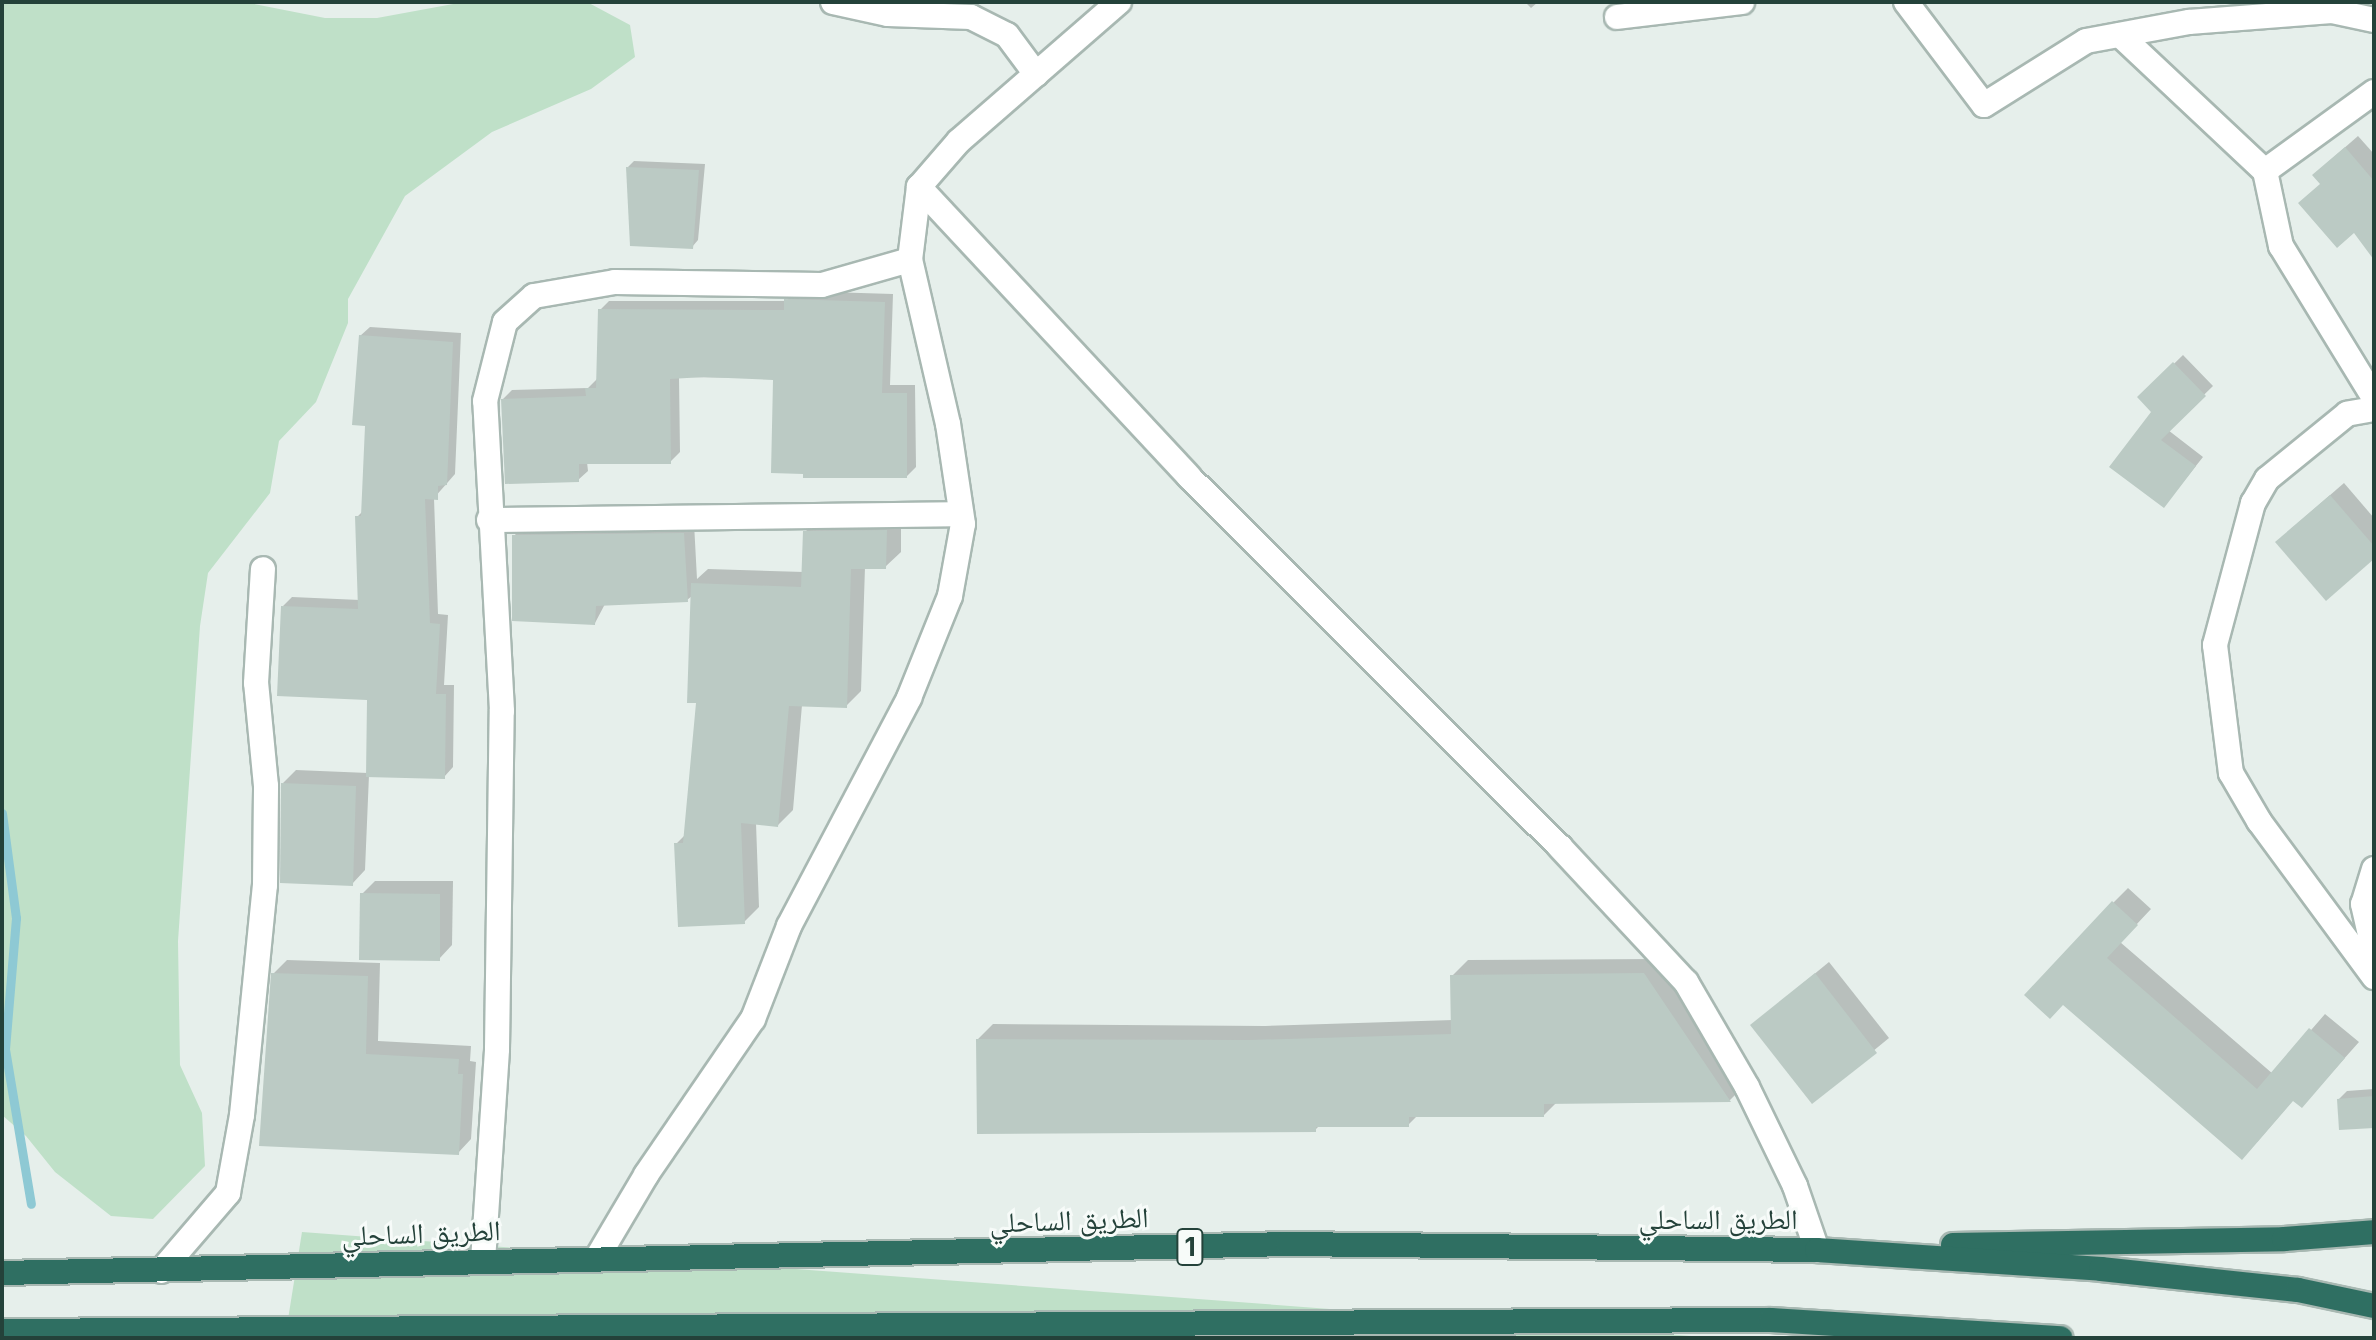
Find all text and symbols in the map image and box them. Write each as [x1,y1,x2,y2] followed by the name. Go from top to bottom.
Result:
[989,1200,1149,1240] street label: الطريق الساحلي
[1638,1202,1798,1236] street label: الطريق الساحلي
[341,1213,501,1253] street label: الطريق الساحلي
[1176,1225,1204,1269] road number: 1

